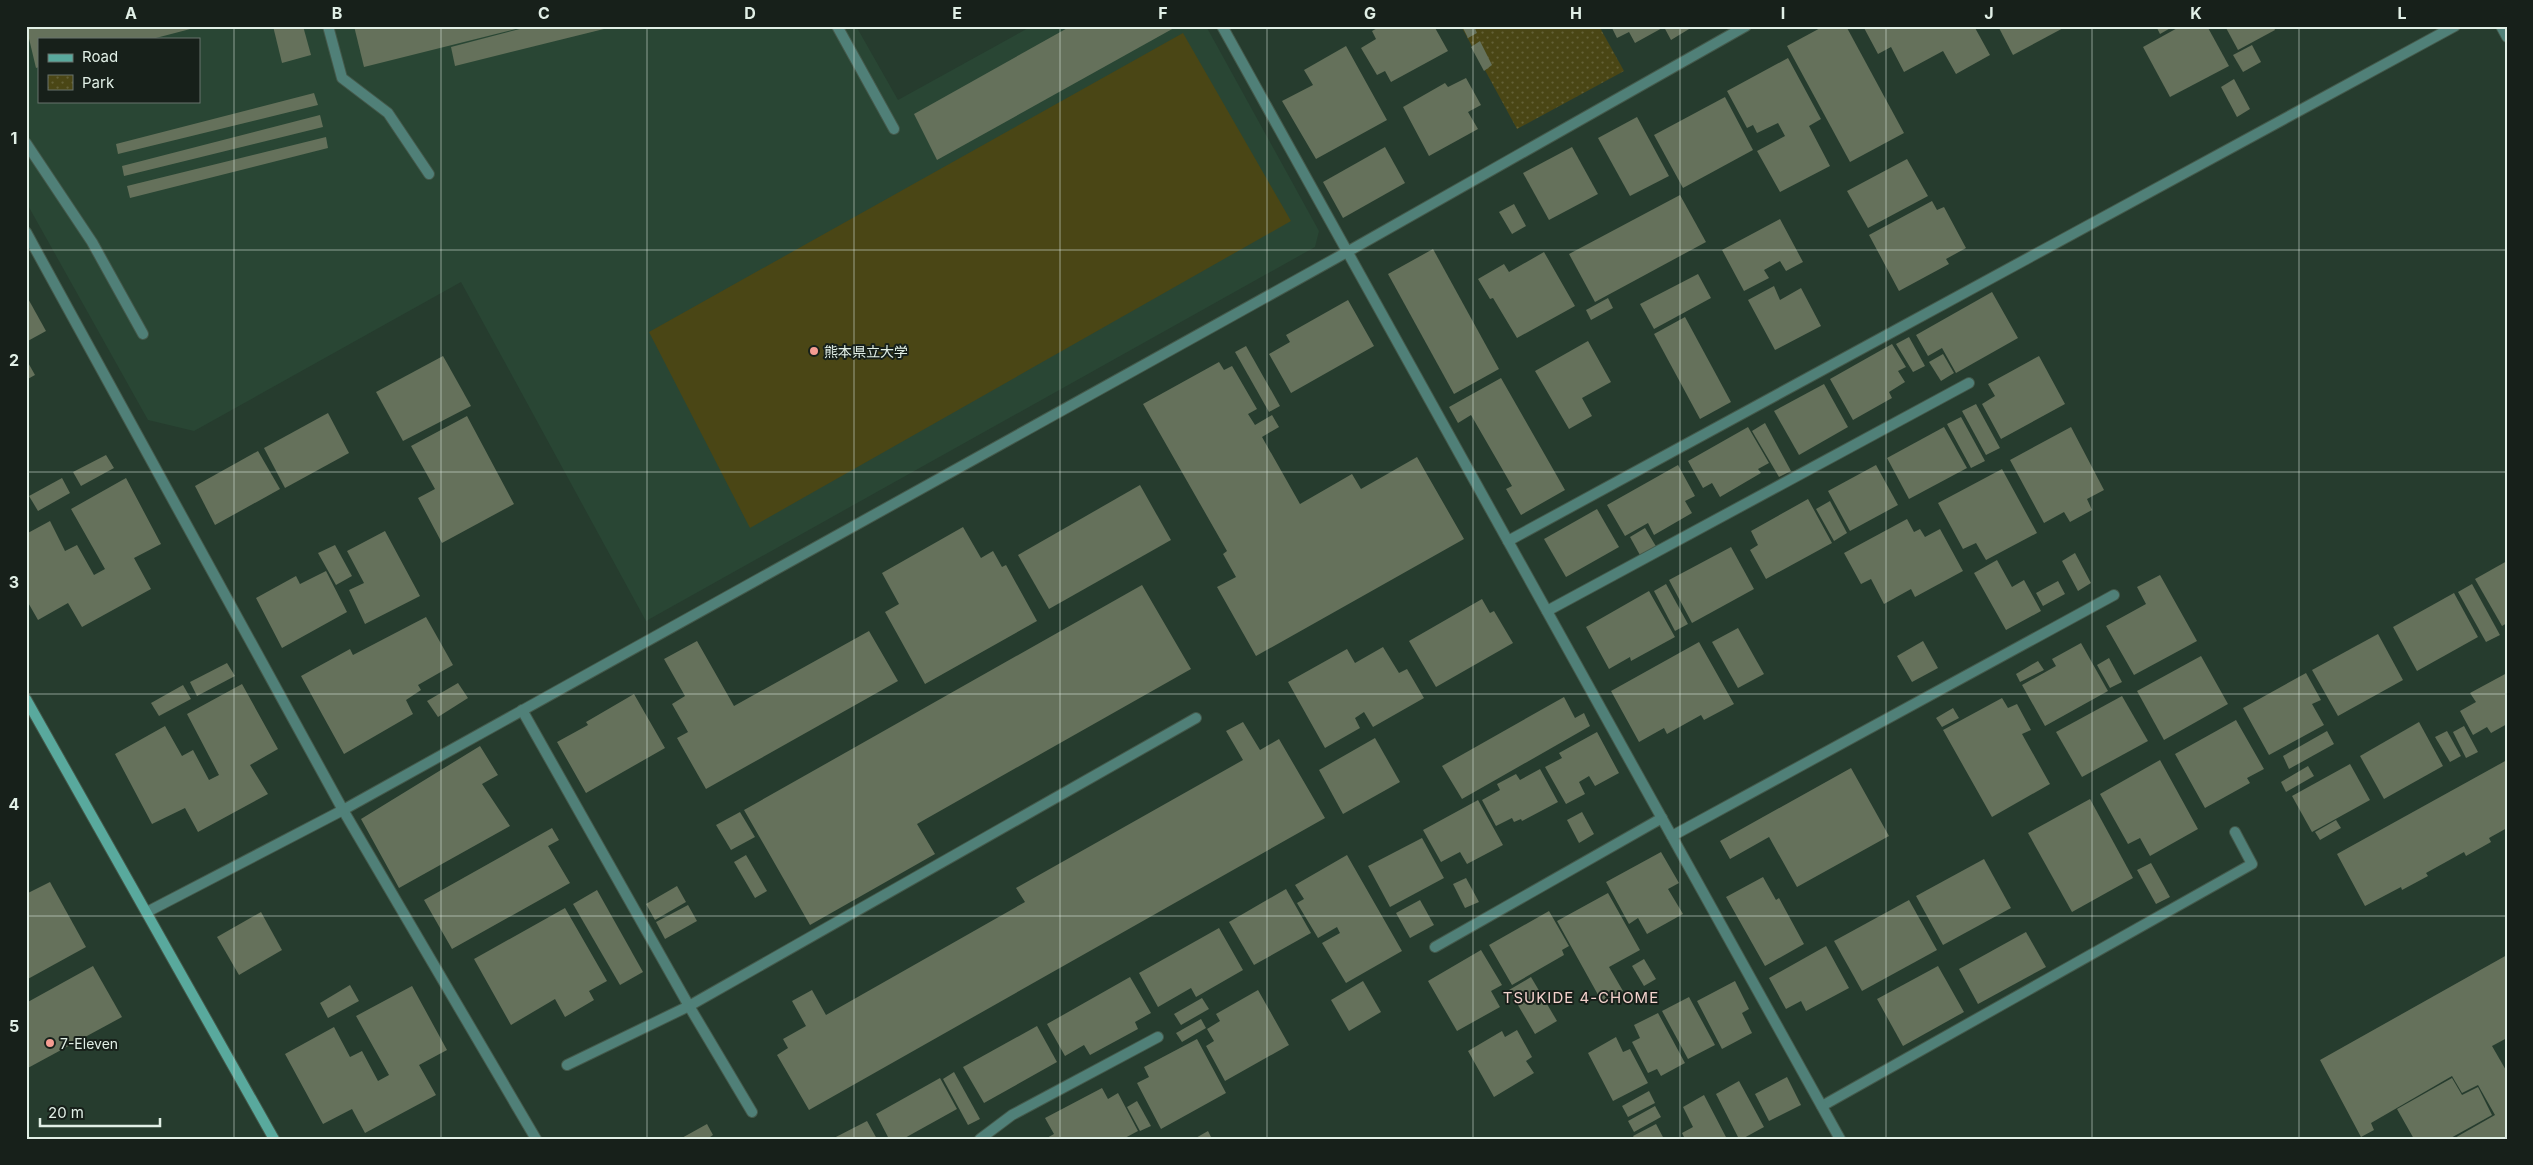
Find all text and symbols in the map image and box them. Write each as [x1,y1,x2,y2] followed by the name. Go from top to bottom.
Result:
[125,3,137,23] text: A
[332,3,342,23] text: B
[538,3,550,23] text: C
[744,3,756,23] text: D
[952,3,962,23] text: E
[1158,3,1168,23] text: F
[1364,3,1376,23] text: G
[1570,3,1582,23] text: H
[1781,3,1785,23] text: I
[1984,3,1994,23] text: J
[2190,3,2202,23] text: K
[2397,3,2407,23] text: L
[38,38,200,102] legend
[82,47,118,66] text: Road
[82,73,115,92] text: Park
[11,128,17,148] text: 1
[824,343,908,360] place label: 熊本県立大学
[808,345,820,357] marker: 熊本県立大学
[9,350,19,370] text: 2
[9,572,19,592] text: 3
[9,794,20,814] text: 4
[1503,988,1659,1007] district label: TSUKIDE 4-CHOME
[9,1016,19,1036] text: 5
[60,1035,118,1052] place label: 7-Eleven
[44,1037,56,1049] marker: 7-Eleven
[40,1095,160,1127] scale bar
[48,1103,84,1122] text: 20 m

